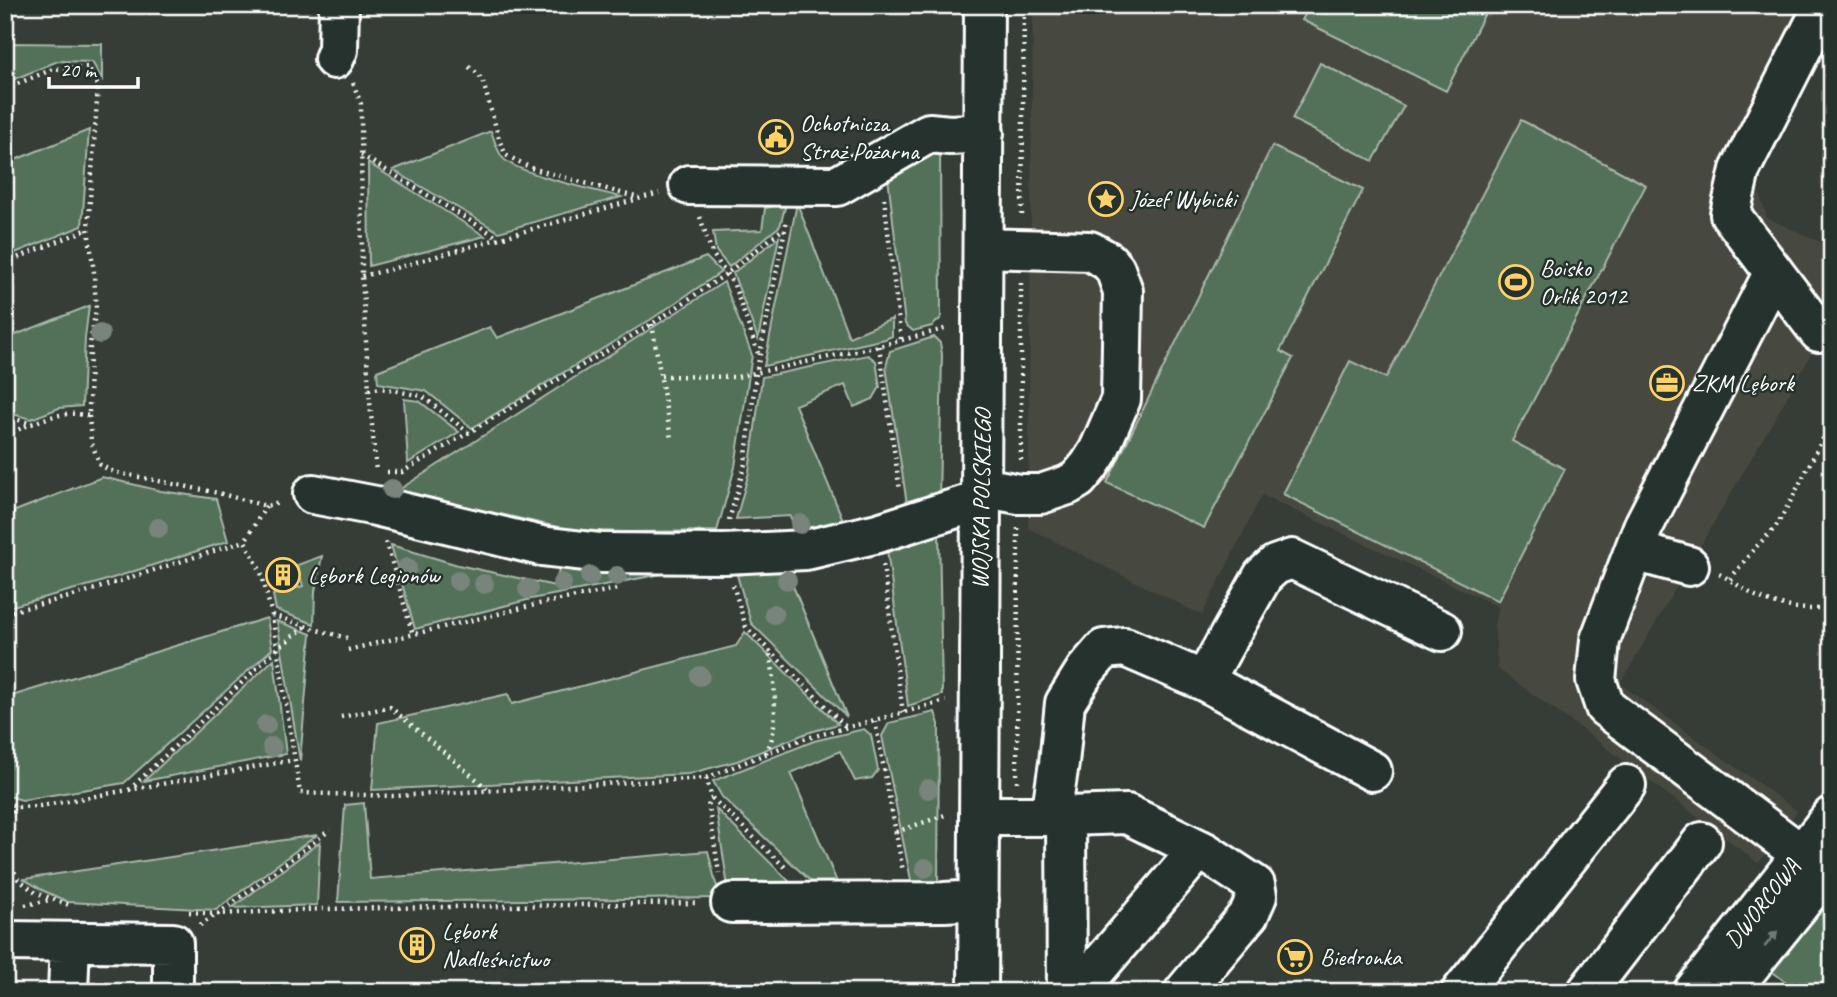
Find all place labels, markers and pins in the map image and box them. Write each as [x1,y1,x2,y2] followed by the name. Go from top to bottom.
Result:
[800,108,920,166] place label: Ochotnicza Straż Pożarna
[757,118,795,156] public building icon: Ochotnicza Straż Pożarna
[1087,180,1125,218] place icon: Józef Wybicki
[1129,184,1240,214] place label: Józef Wybicki
[1540,253,1629,311] place label: Boisko Orlik 2012
[1497,263,1535,301] sports icon: Boisko Orlik 2012
[1648,364,1686,402] office icon: ZKM Lębork
[1692,368,1796,398] place label: ZKM Lębork
[264,556,302,594] building icon: Lębork Legionów
[308,560,441,590] place label: Lębork Legionów
[442,916,551,974] place label: Lębork Nadleśnictwo
[398,926,436,964] building icon: Lębork Nadleśnictwo
[1276,938,1314,976] supermarket icon: Biedronka
[1320,942,1403,972] place label: Biedronka

